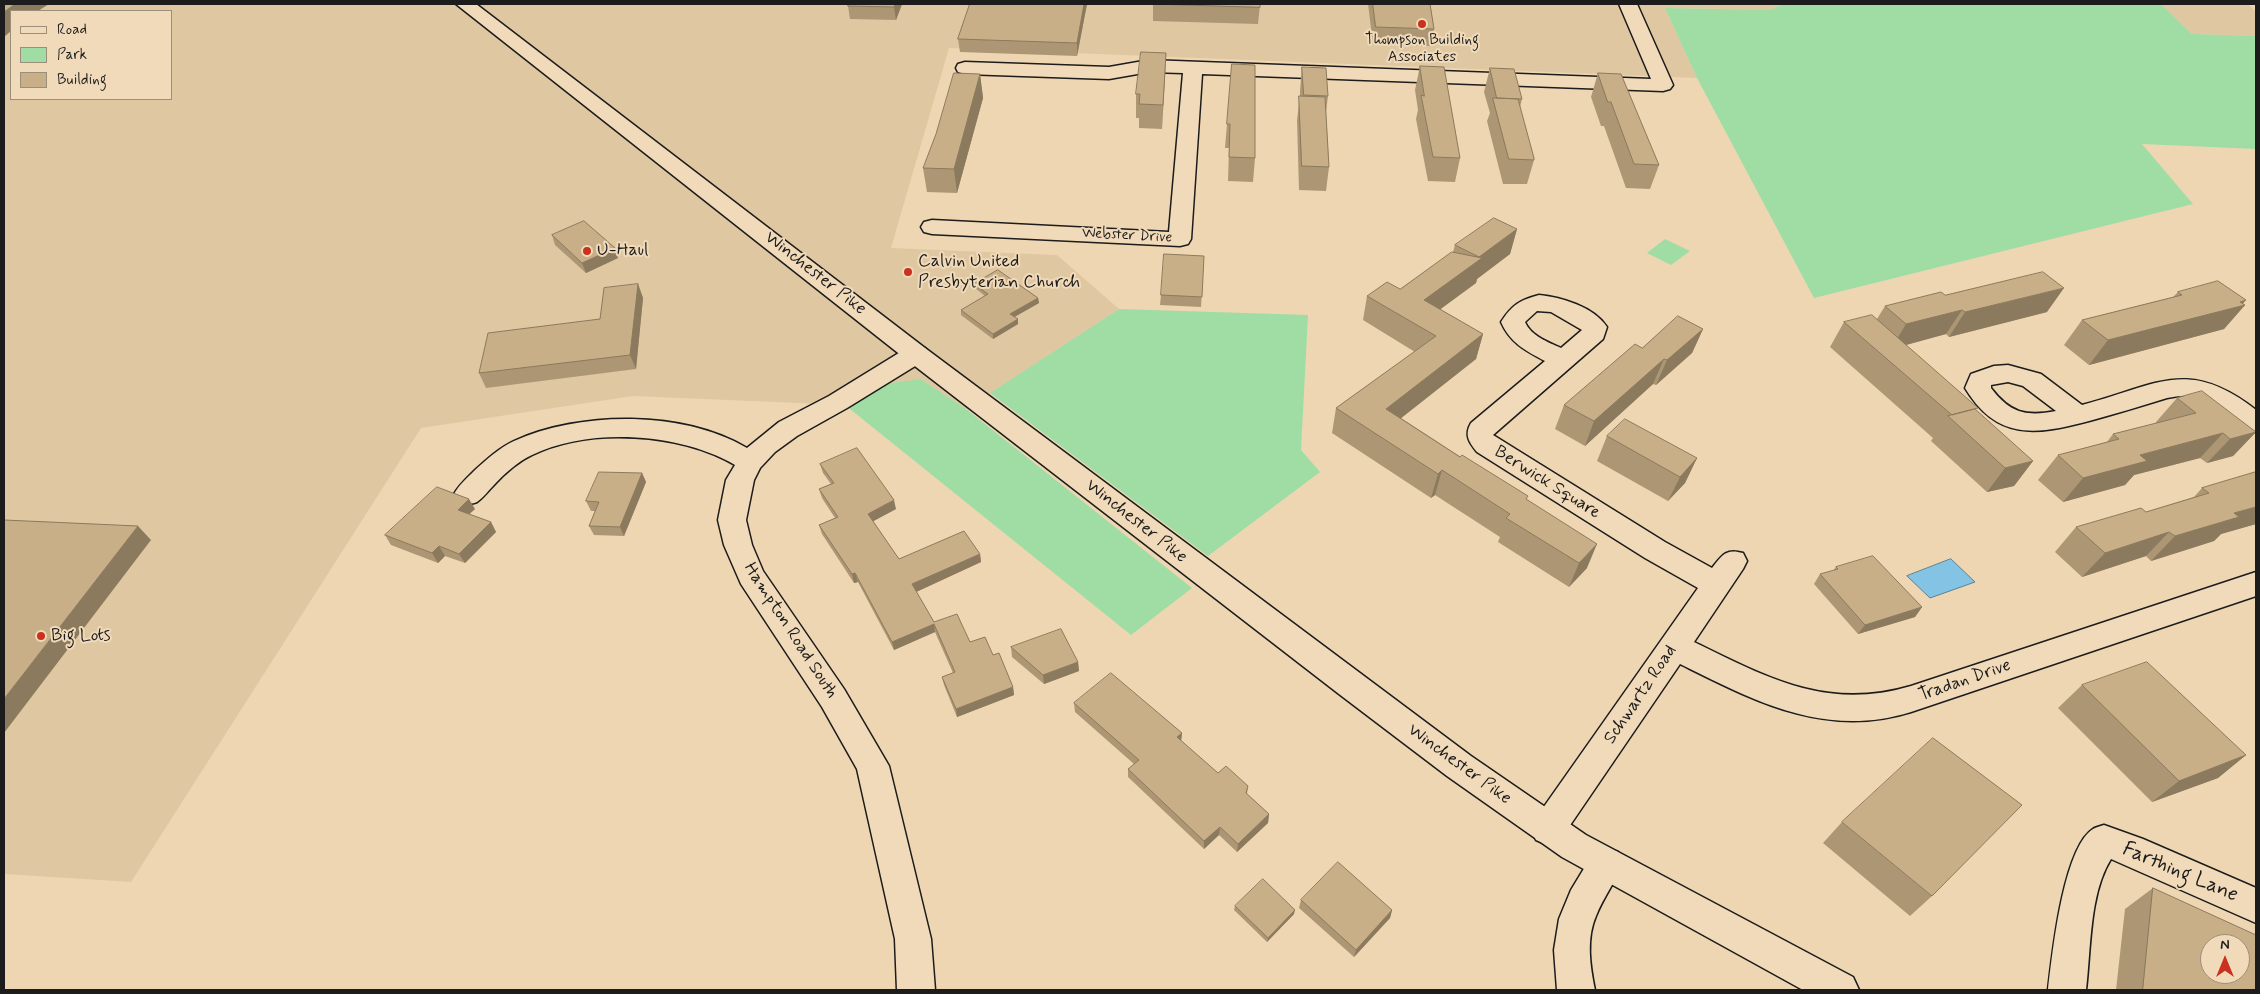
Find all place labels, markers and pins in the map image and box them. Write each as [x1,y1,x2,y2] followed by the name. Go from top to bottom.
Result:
[1416,18,1428,30] marker: Thompson Building Associates
[1365,32,1479,67] place label: Thompson Building Associates
[597,240,648,262] place label: U-Haul
[581,245,593,257] marker: U-Haul
[918,251,1080,294] place label: Calvin United Presbyterian Church
[902,266,914,278] marker: Calvin United Presbyterian Church
[51,625,111,647] place label: Big Lots
[35,630,47,642] marker: Big Lots

